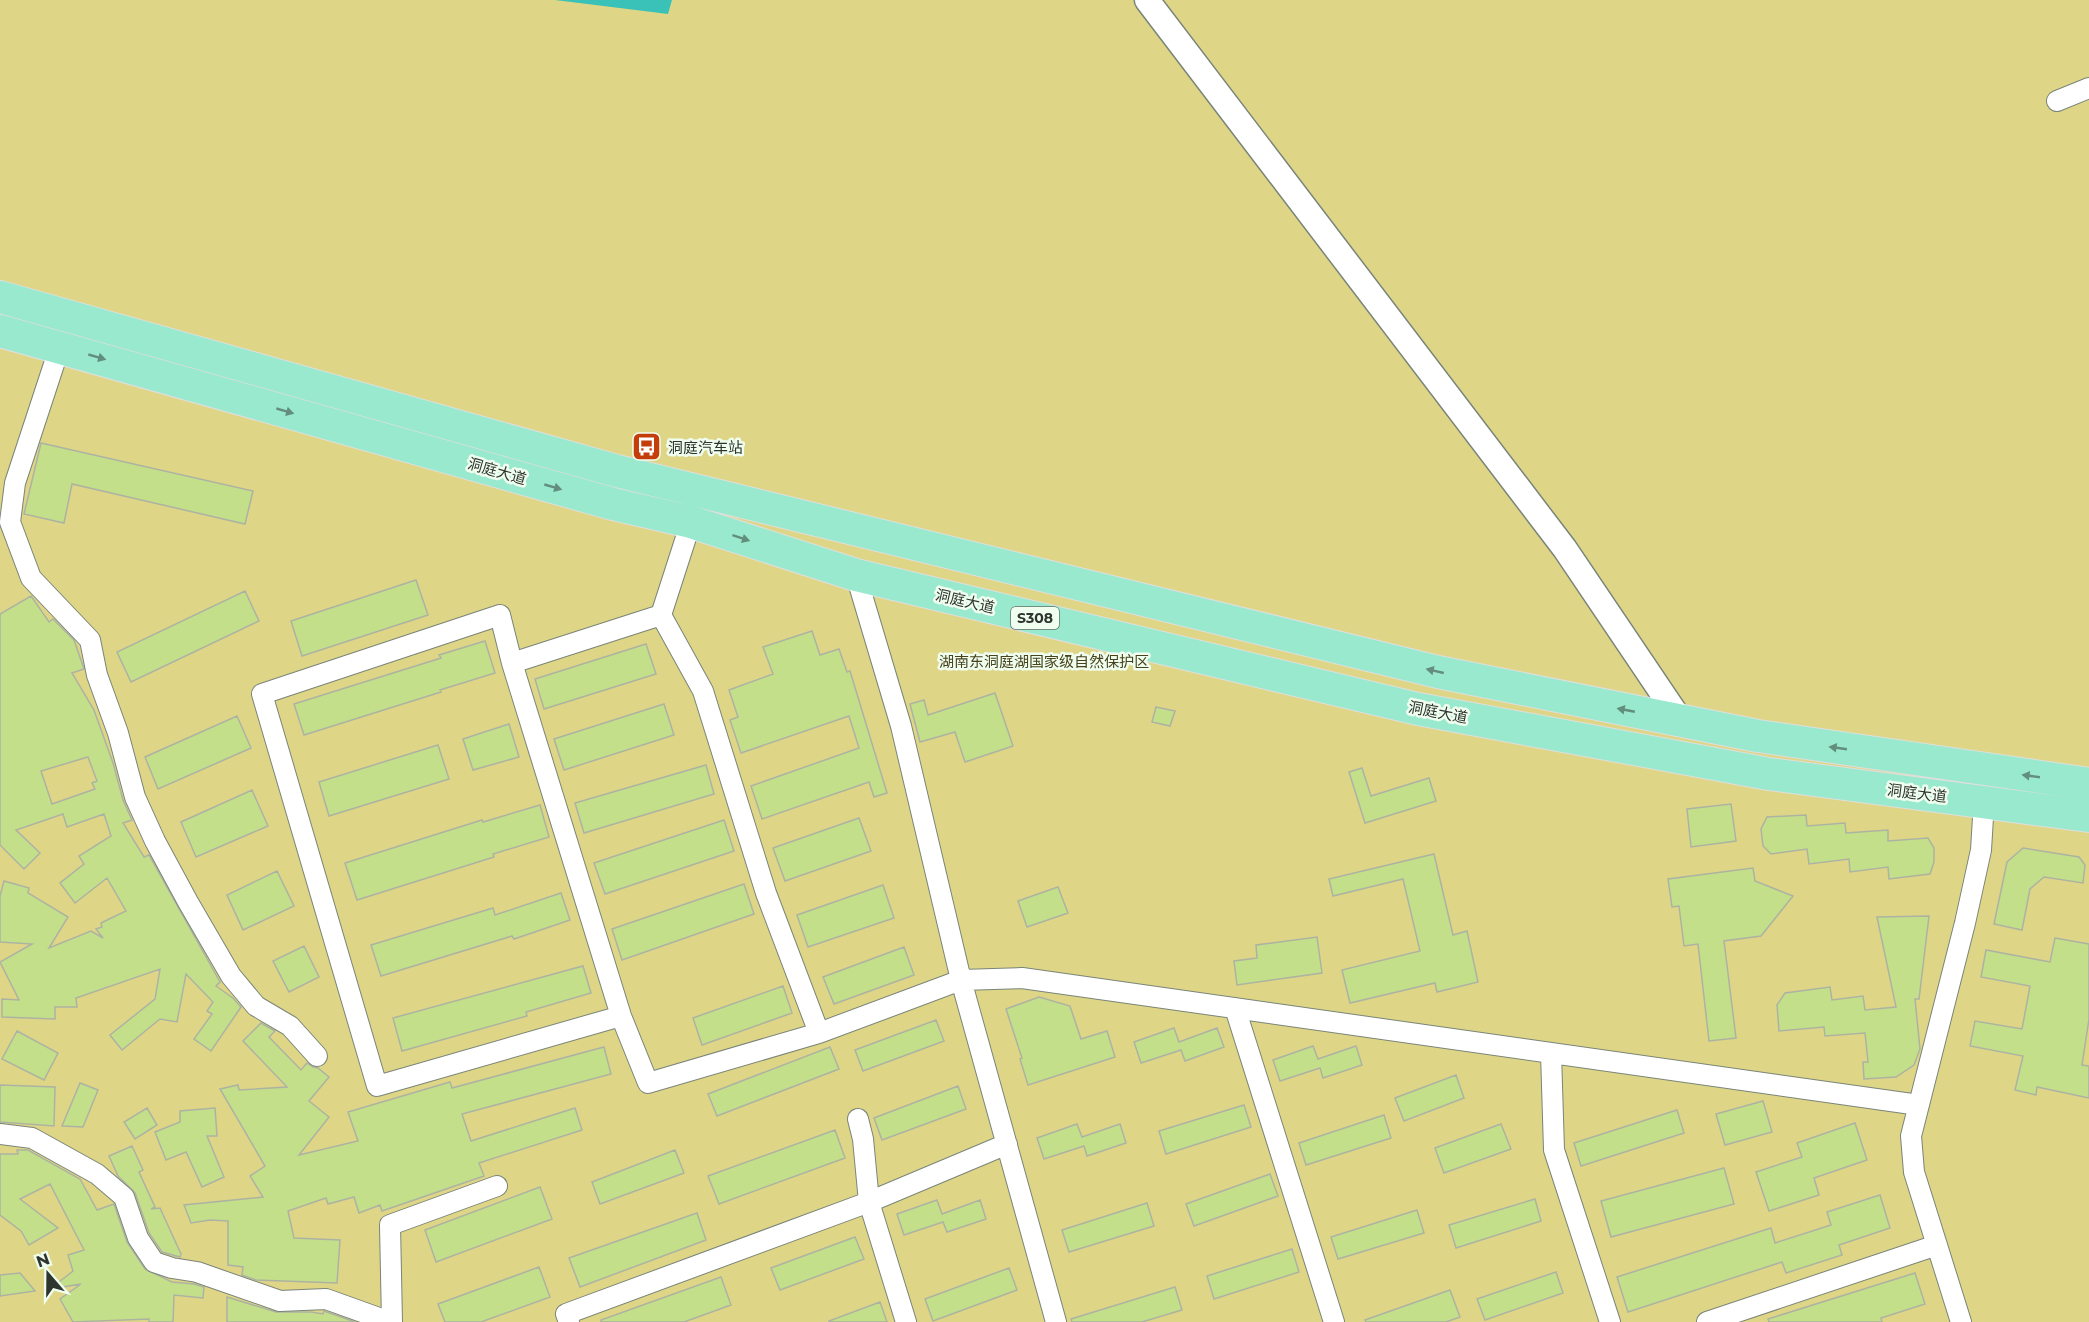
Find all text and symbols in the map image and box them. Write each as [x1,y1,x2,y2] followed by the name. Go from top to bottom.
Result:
[88,353,106,362] one-way arrow
[275,406,294,416] one-way arrow
[631,431,663,463] bus stop icon: 洞庭汽车站
[668,438,743,457] place label: 洞庭汽车站
[466,454,528,488] street label: 洞庭大道
[544,483,562,492] one-way arrow
[732,534,750,544] one-way arrow
[934,585,996,617] street label: 洞庭大道
[1011,607,1059,629] road number: S308
[939,652,1149,671] park label: 湖南东洞庭湖国家级自然保护区
[1425,665,1444,675] one-way arrow
[1407,697,1469,727] street label: 洞庭大道
[1616,704,1635,714] one-way arrow
[1829,743,1848,752] one-way arrow
[2021,771,2040,780] one-way arrow
[1886,780,1948,806] street label: 洞庭大道
[18,1244,78,1304] north arrow
[34,1249,52,1272] text: N

